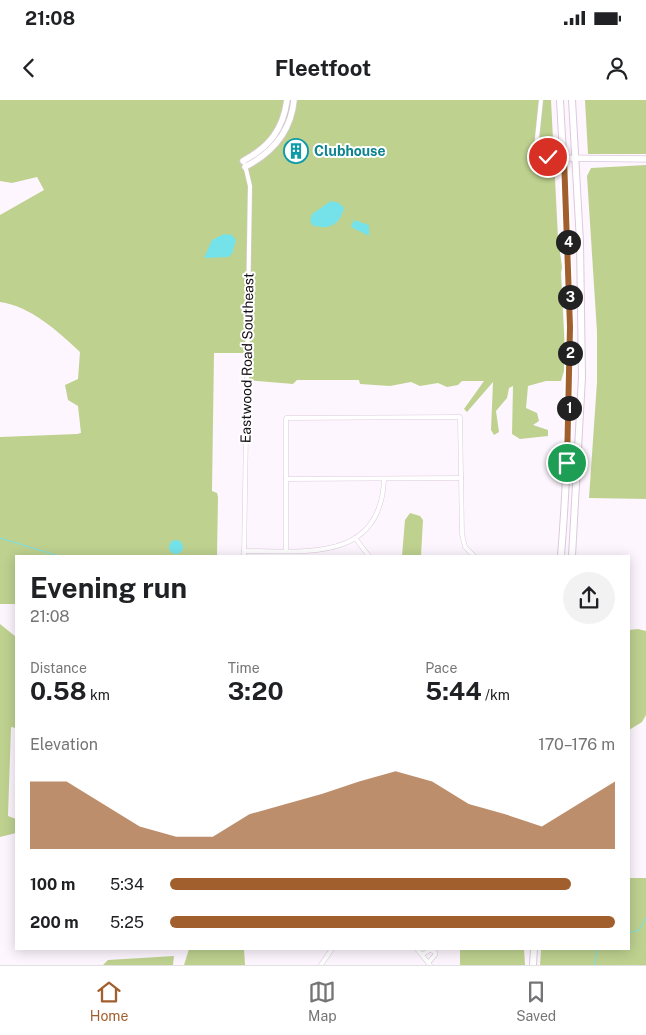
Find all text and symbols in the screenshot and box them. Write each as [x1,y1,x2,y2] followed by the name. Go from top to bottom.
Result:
[25,7,75,29] text: 21:08
[15,54,43,82] icon: back
[603,54,631,82] icon: person
[275,55,371,81] text: Fleetfoot
[527,136,569,178] pin
[283,138,309,164] building icon: Clubhouse
[314,143,386,159] place label: Clubhouse
[534,143,562,171] icon: check
[556,230,580,254] pin: 4
[564,234,573,250] text: 4
[238,273,256,443] street label: Eastwood Road Southeast
[558,284,582,310] pin: 3
[566,289,575,305] text: 3
[558,340,582,366] pin: 2
[566,345,575,361] text: 2
[556,396,582,420] pin: 1
[567,400,573,416] text: 1
[546,442,588,484] pin
[553,449,581,477] icon: arrive
[30,571,187,604] text: Evening run
[563,572,615,624] button: share
[30,607,70,626] text: 21:08
[30,660,87,676] text: Distance
[228,660,260,676] text: Time
[425,660,457,676] text: Pace
[30,676,87,706] text: 0.58
[228,676,284,706] text: 3:20
[425,676,482,706] text: 5:44
[87,687,110,703] text: km
[482,687,510,703] text: /km
[30,735,98,754] text: Elevation
[538,735,615,754] text: 170–176 m
[30,875,75,894] text: 100 m
[110,875,144,894] text: 5:34
[30,913,79,932] text: 200 m
[110,913,144,932] text: 5:25
[90,978,128,1024] tab: Home
[308,978,336,1024] tab: Map
[516,978,556,1024] tab: Saved

